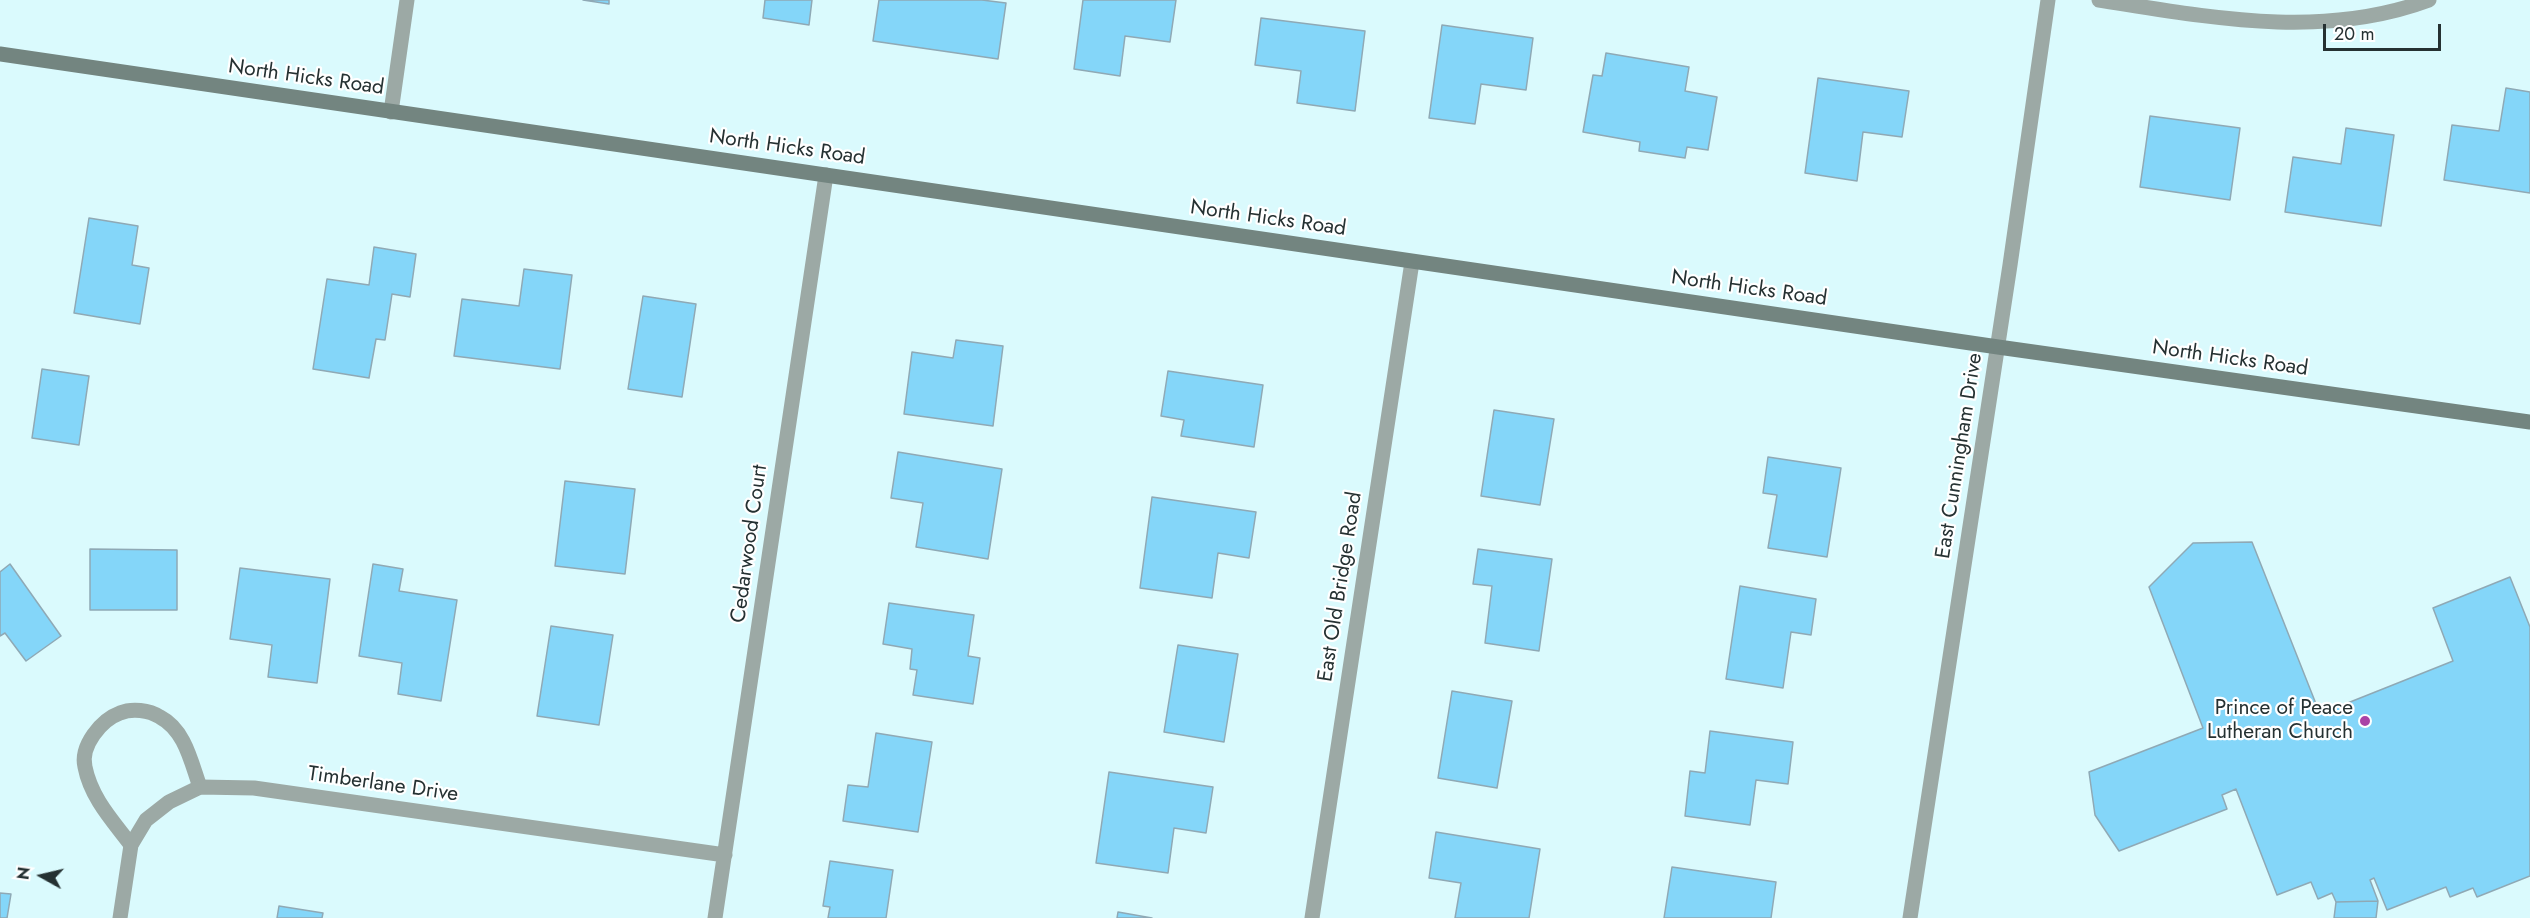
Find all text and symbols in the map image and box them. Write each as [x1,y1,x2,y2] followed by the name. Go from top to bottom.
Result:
[2326,12,2444,50] scale bar
[2334,21,2374,47] text: 20 m
[226,55,386,101] street label: North Hicks Road
[707,125,867,171] street label: North Hicks Road
[1188,196,1348,242] street label: North Hicks Road
[1669,266,1829,312] street label: North Hicks Road
[2150,336,2310,382] street label: North Hicks Road
[1931,351,1989,561] street label: East Cunningham Drive
[726,463,774,625] street label: Cedarwood Court
[1314,490,1368,684] street label: East Old Bridge Road
[2207,696,2353,746] place label: Prince of Peace Lutheran Church
[2358,714,2372,728] marker: Prince of Peace Lutheran Church
[306,762,460,808] street label: Timberlane Drive
[12,846,72,906] north arrow
[11,866,36,881] text: N

